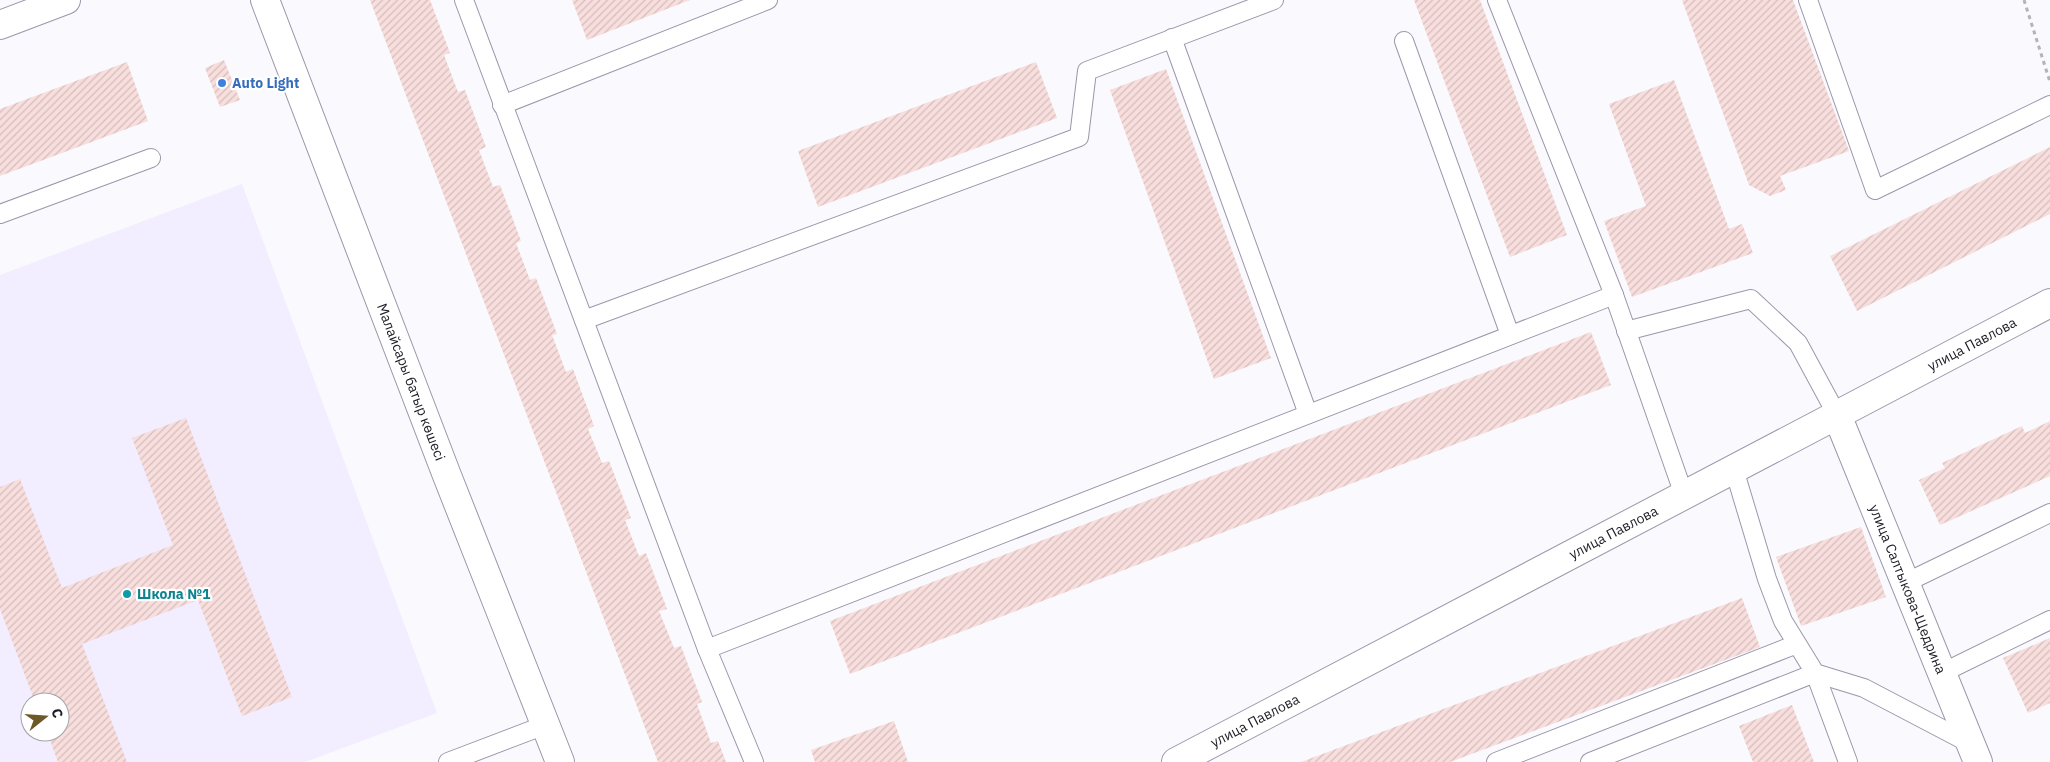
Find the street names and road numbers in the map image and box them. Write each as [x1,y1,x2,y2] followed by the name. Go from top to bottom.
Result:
[373,301,449,463] street label: Малайсары батыр көшесі
[1924,313,2020,375] street label: улица Павлова
[1566,501,1661,563] street label: улица Павлова
[1865,502,1950,677] street label: улица Салтыкова-Щедрина
[1207,690,1303,751] street label: улица Павлова

